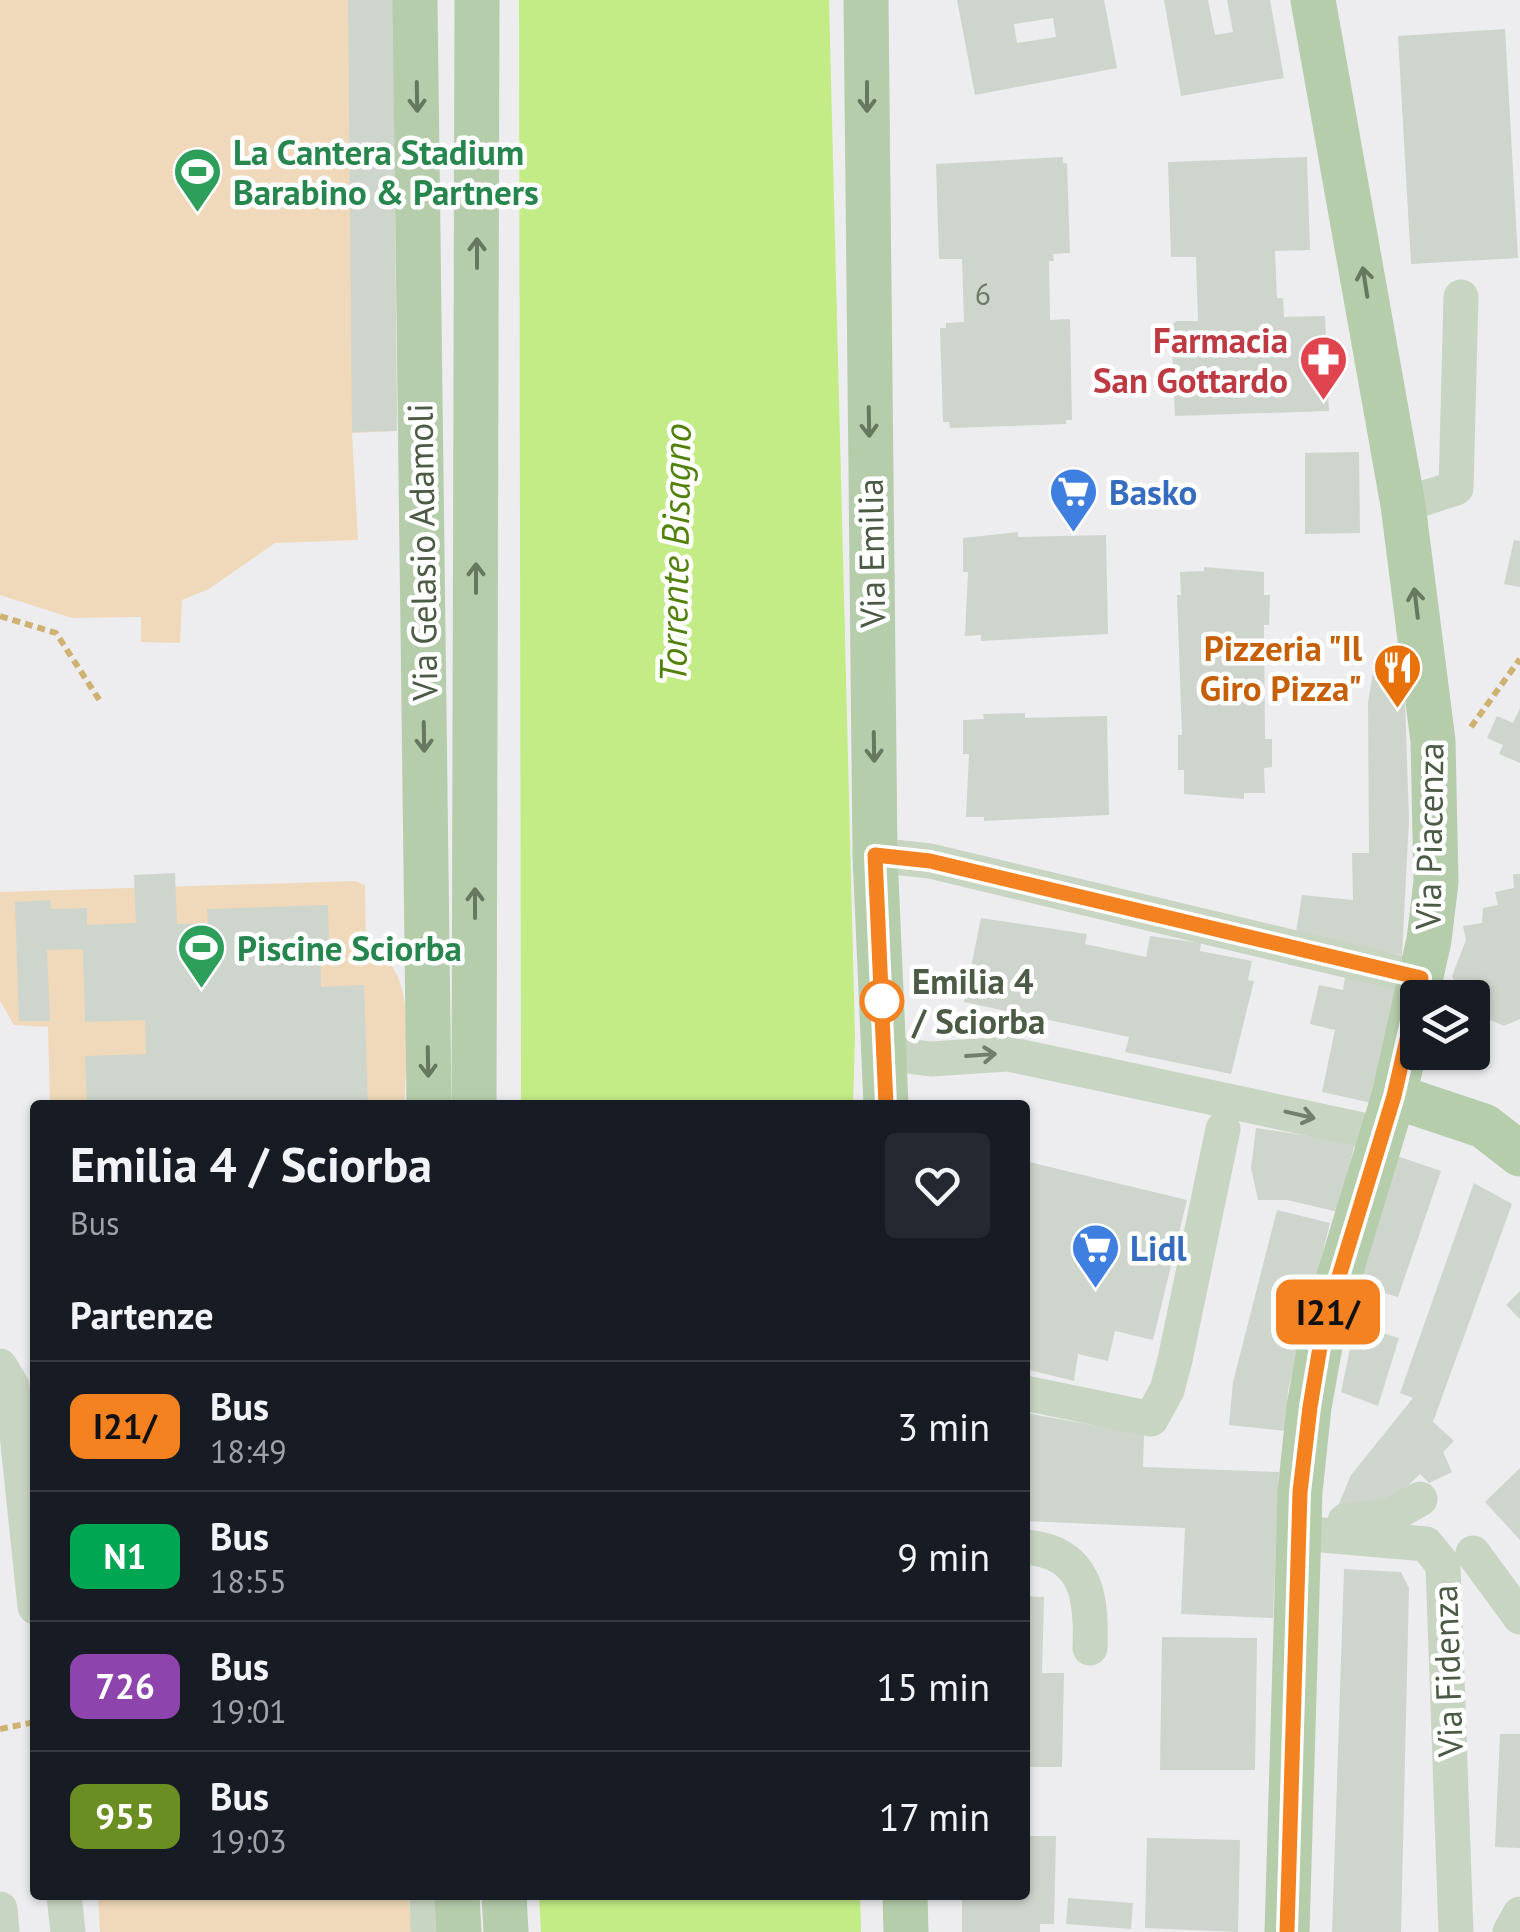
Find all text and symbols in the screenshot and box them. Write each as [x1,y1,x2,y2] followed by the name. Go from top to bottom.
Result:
[407,81,426,113] one-way arrow
[857,81,876,113] one-way arrow
[233,129,539,215] place label: La Cantera Stadium Barabino & Partners
[172,146,224,214] sports icon: La Cantera Stadium Barabino & Partners
[467,237,486,269] one-way arrow
[1355,266,1374,299] one-way arrow
[975,274,991,313] house number: 6
[1093,317,1288,403] place label: Farmacia San Gottardo
[1297,334,1349,402] pharmacy icon: Farmacia San Gottardo
[396,403,448,702] street label: Via Gelasio Adamoli
[860,406,878,438] one-way arrow
[647,423,701,683] water label: Torrente Bisagno
[1048,466,1100,534] supermarket icon: Basko
[1109,469,1197,515] place label: Basko
[847,478,895,629] street label: Via Emilia
[466,562,485,594] one-way arrow
[1406,587,1425,620] one-way arrow
[1200,625,1363,711] place label: Pizzeria "Il Giro Pizza"
[1371,642,1423,710] restaurant icon: Pizzeria "Il Giro Pizza"
[414,720,434,753] one-way arrow
[864,730,884,763] one-way arrow
[1404,742,1454,931] street label: Via Piacenza
[466,887,484,920] one-way arrow
[176,922,228,990] sports icon: Piscine Sciorba
[237,925,462,971] place label: Piscine Sciorba
[911,958,1045,1044] place label: Emilia 4 / Sciorba
[861,980,903,1022] marker: Emilia 4 / Sciorba
[1400,980,1490,1070] map controls
[1400,980,1490,1070] button: layers
[964,1045,997,1064] one-way arrow
[418,1046,438,1078] one-way arrow
[1283,1107,1315,1125] one-way arrow
[70,1133,432,1195] text: Emilia 4 / Sciorba
[885,1133,990,1238] button: heart
[70,1202,119,1244] text: Bus
[1069,1222,1121,1290] supermarket icon: Lidl
[1130,1225,1187,1271] place label: Lidl
[1258,1280,1398,1344] line badge: I21/
[1296,1289,1360,1335] text: I21/
[70,1290,213,1339] text: Partenze
[210,1381,269,1430] text: Bus
[897,1402,990,1451] text: 3 min
[93,1403,157,1449] text: I21/
[210,1430,287,1472] text: 18:49
[210,1511,269,1560] text: Bus
[897,1532,990,1581] text: 9 min
[104,1533,146,1579] text: N1
[210,1560,287,1602] text: 18:55
[1421,1584,1473,1759] street label: Via Fidenza
[210,1641,269,1690] text: Bus
[877,1662,990,1711] text: 15 min
[95,1663,155,1709] text: 726
[210,1690,287,1732] text: 19:01
[210,1771,269,1820] text: Bus
[879,1792,990,1841] text: 17 min
[95,1793,155,1839] text: 955
[210,1820,287,1862] text: 19:03

